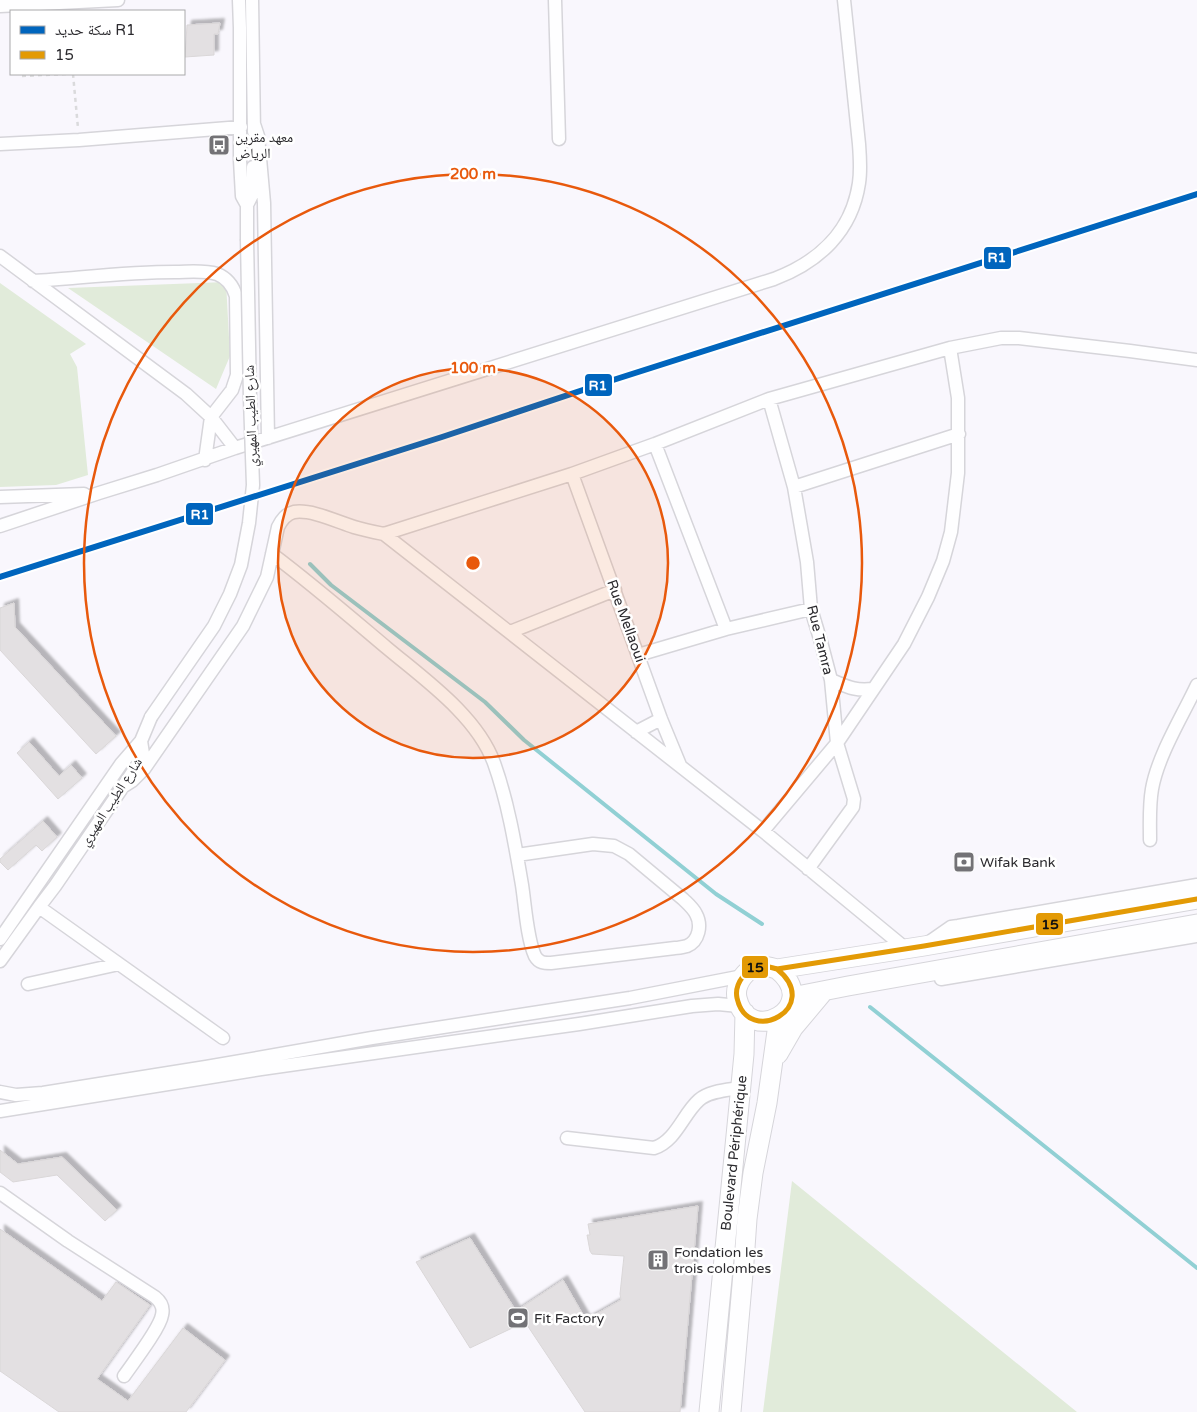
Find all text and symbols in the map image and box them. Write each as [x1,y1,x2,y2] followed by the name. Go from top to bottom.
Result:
[10,10,185,75] legend
[55,21,135,39] text: سكة حديد R1
[55,46,74,64] text: 15
[235,129,293,162] place label: معهد مقرين الرياض
[207,133,231,157] bus stop icon: معهد مقرين الرياض
[450,165,496,183] text: 200 m
[983,246,1012,270] line badge: R1
[988,249,1006,266] text: R1
[450,359,496,377] text: 100 m
[241,365,264,467] street label: شارع الطيب المهيري
[584,373,613,397] line badge: R1
[589,377,607,394] text: R1
[185,502,214,526] line badge: R1
[191,506,209,523] text: R1
[464,554,482,572] centre of rings
[603,577,649,665] street label: Rue Mellaoui
[803,603,837,677] street label: Rue Tamra
[76,754,148,851] street label: شارع الطيب المهيري
[952,850,976,874] bank icon: Wifak Bank
[980,854,1056,871] place label: Wifak Bank
[1035,912,1064,936] line badge: 15
[1041,916,1059,933] text: 15
[741,955,769,979] line badge: 15
[746,959,764,976] text: 15
[717,1074,751,1232] street label: Boulevard Périphérique
[674,1244,771,1277] place label: Fondation les trois colombes
[646,1248,670,1272] building icon: Fondation les trois colombes
[506,1306,530,1330] sports icon: Fit Factory
[534,1310,605,1327] place label: Fit Factory

